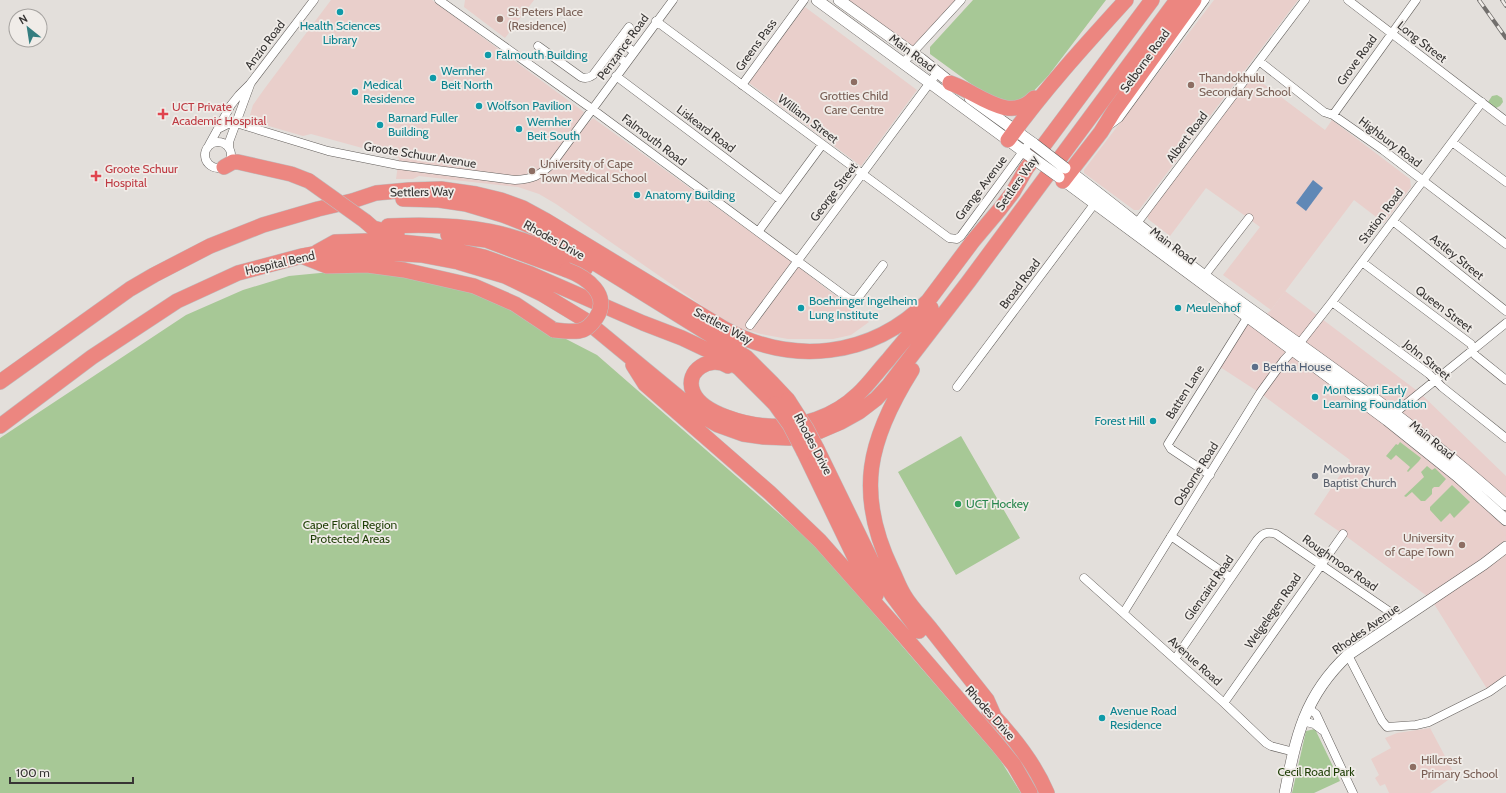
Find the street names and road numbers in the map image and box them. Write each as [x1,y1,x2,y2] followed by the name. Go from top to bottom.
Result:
[594,11,652,83] street label: Penzance Road
[732,16,780,74] street label: Greens Pass
[241,17,288,72] street label: Anzio Road
[1395,18,1450,66] street label: Long Street
[1117,26,1173,95] street label: Selborne Road
[886,31,938,75] street label: Main Road
[1333,32,1380,88] street label: Grove Road
[775,91,842,146] street label: William Street
[674,102,739,156] street label: Liskeard Road
[1163,108,1210,165] street label: Albert Road
[619,110,690,169] street label: Falmouth Road
[1356,113,1425,170] street label: Highbury Road
[363,138,477,171] street label: Groote Schuur Avenue
[951,152,1010,223] street label: Grange Avenue
[992,152,1041,213] street label: Settlers Way
[807,159,861,224] street label: George Street
[390,183,454,200] street label: Settlers Way
[1355,185,1406,246] street label: Station Road
[521,217,587,263] street label: Rhodes Drive
[1147,224,1199,268] street label: Main Road
[1427,230,1487,283] street label: Astley Street
[244,247,316,278] street label: Hospital Bend
[996,256,1043,312] street label: Broad Road
[1413,282,1476,335] street label: Queen Street
[691,304,755,347] street label: Settlers Way
[1400,335,1454,383] street label: John Street
[1162,362,1207,422] street label: Batten Lane
[791,410,836,477] street label: Rhodes Drive
[1407,417,1458,462] street label: Main Road
[1170,439,1221,509] street label: Osborne Road
[1300,531,1381,594] street label: Roughmoor Road
[1181,552,1237,623] street label: Glencaird Road
[1241,570,1304,651] street label: Welgelegen Road
[1329,600,1402,657] street label: Rhodes Avenue
[1166,633,1225,689] street label: Avenue Road
[962,683,1019,743] street label: Rhodes Drive

